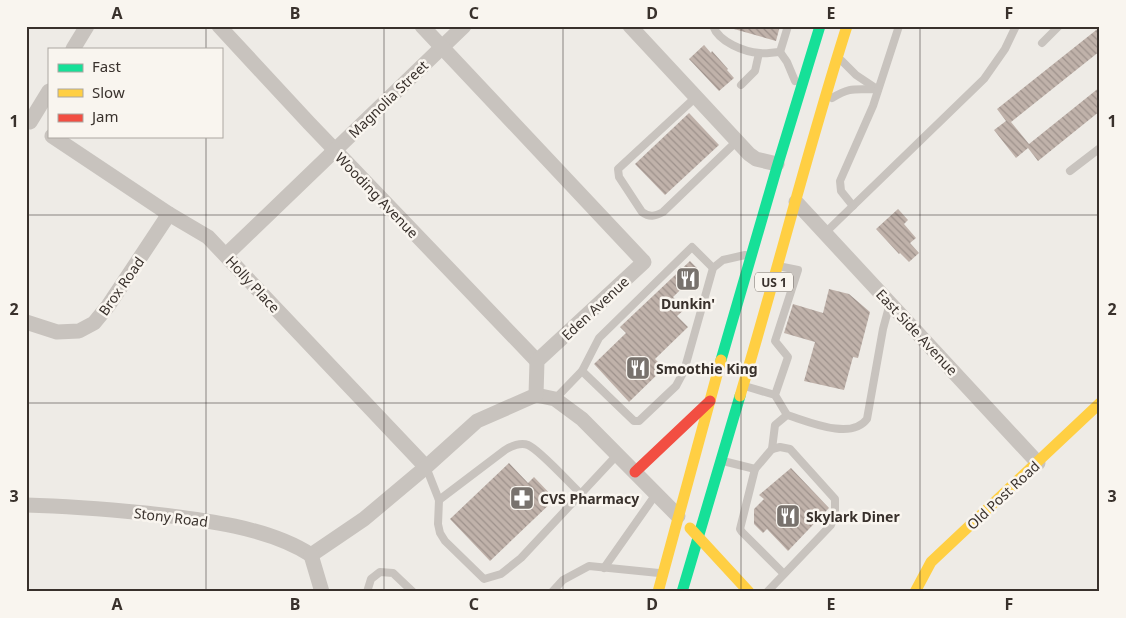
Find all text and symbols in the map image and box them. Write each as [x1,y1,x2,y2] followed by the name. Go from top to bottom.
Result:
[111,2,123,24] text: A
[290,2,300,24] text: B
[469,2,479,24] text: C
[646,2,658,24] text: D
[827,2,836,24] text: E
[1005,2,1013,24] text: F
[48,48,222,138] legend
[92,56,121,76] text: Fast
[344,56,432,142] street label: Magnolia Street
[92,82,125,102] text: Slow
[90,106,119,126] text: Jam
[9,110,19,132] text: 1
[1107,110,1117,132] text: 1
[331,148,423,242] street label: Wooding Avenue
[222,251,284,317] street label: Holly Place
[94,253,148,319] street label: Brox Road
[675,266,701,292] restaurant icon: Dunkin'
[557,272,633,344] street label: Eden Avenue
[755,272,793,292] road number: US 1
[872,285,962,379] street label: East Side Avenue
[661,294,715,313] place label: Dunkin'
[9,298,19,320] text: 2
[1107,298,1117,320] text: 2
[625,355,651,381] restaurant icon: Smoothie King
[656,359,758,378] place label: Smoothie King
[963,456,1043,534] street label: Old Post Road
[9,485,19,507] text: 3
[509,485,535,511] pharmacy icon: CVS Pharmacy
[1107,485,1117,507] text: 3
[540,489,639,508] place label: CVS Pharmacy
[133,503,209,531] street label: Stony Road
[775,503,801,529] restaurant icon: Skylark Diner
[806,507,900,526] place label: Skylark Diner
[111,593,123,615] text: A
[290,593,300,615] text: B
[469,593,479,615] text: C
[646,593,658,615] text: D
[827,593,836,615] text: E
[1005,593,1013,615] text: F

